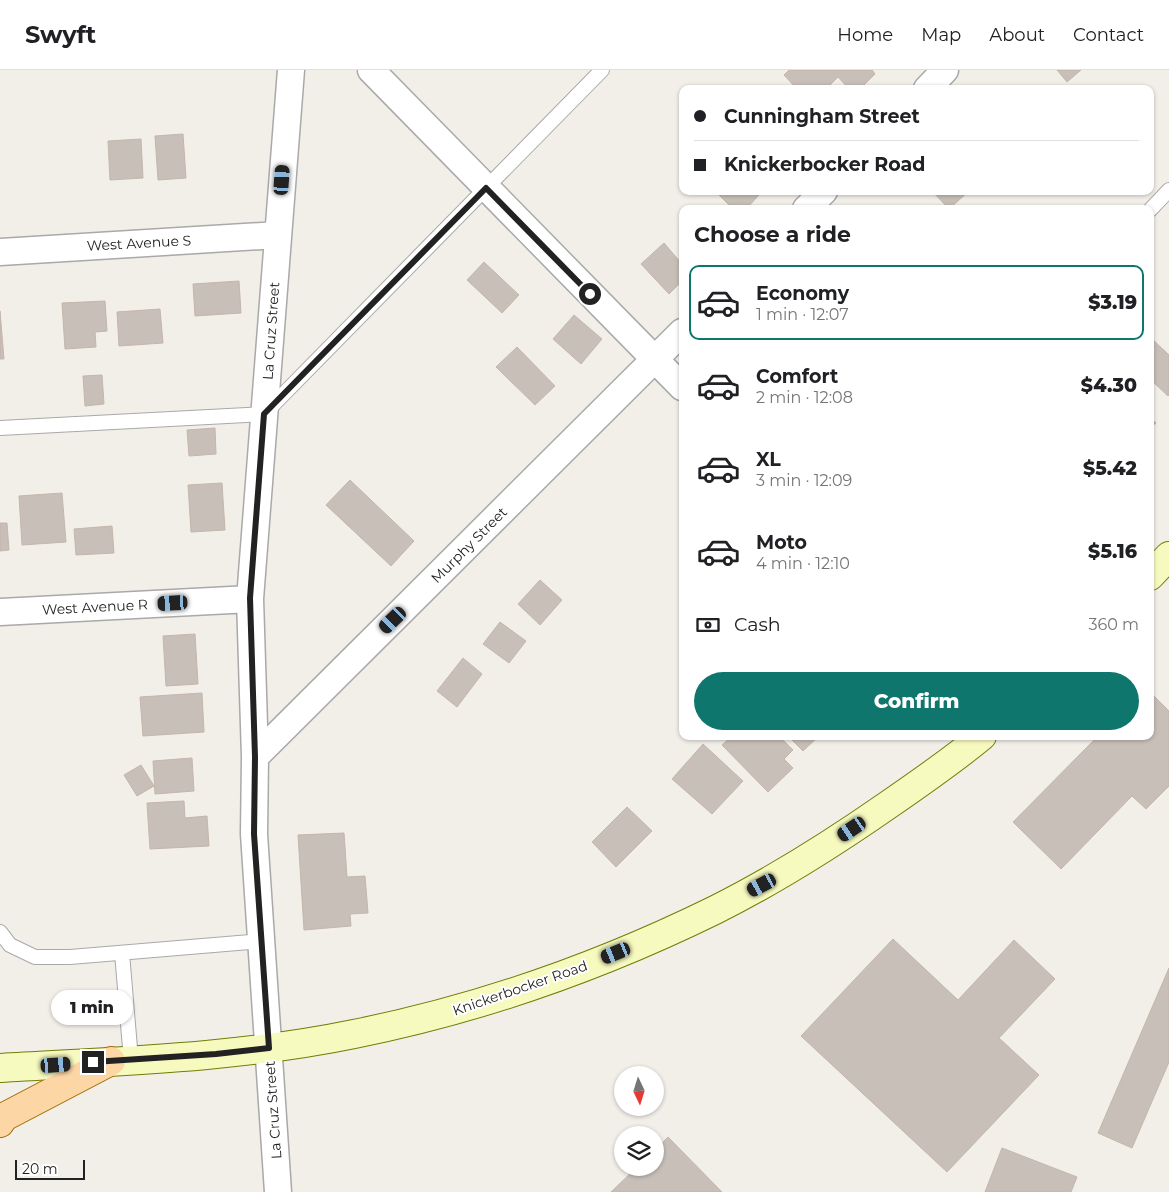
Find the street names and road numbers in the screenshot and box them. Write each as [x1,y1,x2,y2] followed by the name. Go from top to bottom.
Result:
[86,231,192,255] street label: West Avenue S
[259,281,283,381] street label: La Cruz Street
[427,503,511,587] street label: Murphy Street
[42,595,148,619] street label: West Avenue R
[450,956,590,1020] street label: Knickerbocker Road
[261,1060,285,1160] street label: La Cruz Street

